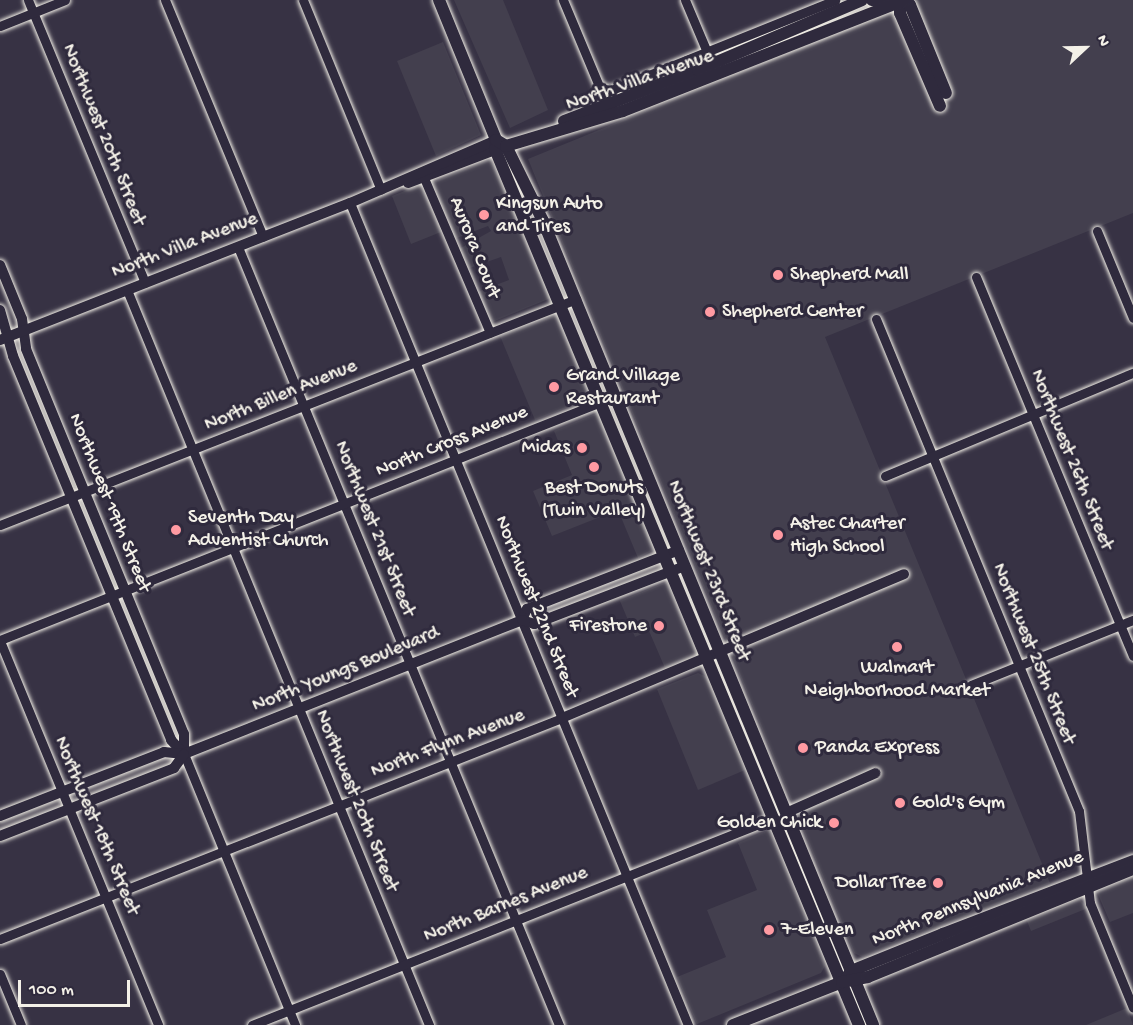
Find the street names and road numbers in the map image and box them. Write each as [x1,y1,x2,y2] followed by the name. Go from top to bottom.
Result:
[56,41,150,229] street label: Northwest 20th Street
[563,45,717,117] street label: North Villa Avenue
[443,194,505,302] street label: Aurora Court
[109,207,261,285] street label: North Villa Avenue
[201,354,361,438] street label: North Billen Avenue
[1024,366,1118,554] street label: Northwest 26th Street
[372,401,532,483] street label: North Cross Avenue
[62,410,156,596] street label: Northwest 19th Street
[328,438,420,620] street label: Northwest 21st Street
[661,477,755,665] street label: Northwest 23rd Street
[488,512,584,702] street label: Northwest 22nd Street
[986,560,1080,748] street label: Northwest 25th Street
[249,621,443,719] street label: North Youngs Boulevard
[368,704,528,784] street label: North Flynn Avenue
[309,707,403,895] street label: Northwest 20th Street
[48,733,144,919] street label: Northwest 18th Street
[869,846,1087,952] street label: North Pennsylvania Avenue
[421,861,591,949] street label: North Barnes Avenue

